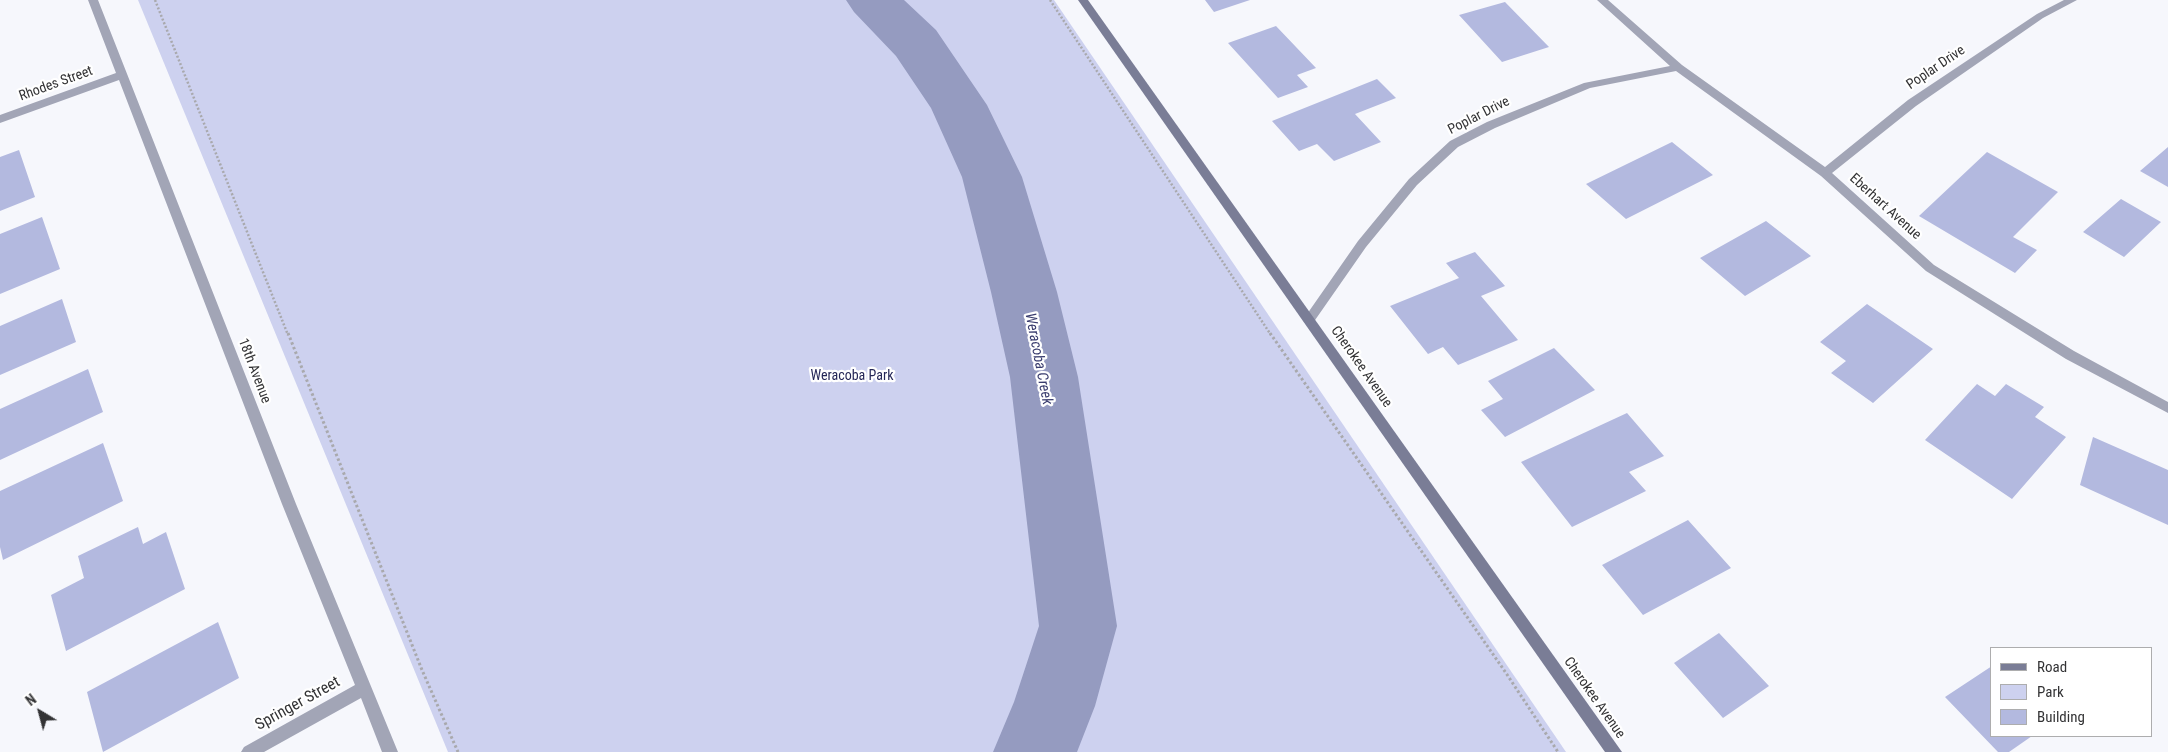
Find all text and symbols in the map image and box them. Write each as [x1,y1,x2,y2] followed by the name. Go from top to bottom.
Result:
[1904,42,1968,94] street label: Poplar Drive
[17,63,95,105] street label: Rhodes Street
[1445,93,1513,139] street label: Poplar Drive
[1846,171,1924,243] street label: Eberhart Avenue
[1020,312,1056,406] water label: Weracoba Creek
[1327,323,1395,411] street label: Cherokee Avenue
[234,336,274,406] street label: 18th Avenue
[811,368,893,384] park label: Weracoba Park
[1990,647,2153,737] legend
[1560,654,1628,742] street label: Cherokee Avenue
[2037,658,2067,676] text: Road
[252,673,344,735] street label: Springer Street
[2037,683,2064,701] text: Park
[15,687,65,737] north arrow
[23,691,39,709] text: N
[2037,708,2085,726] text: Building

